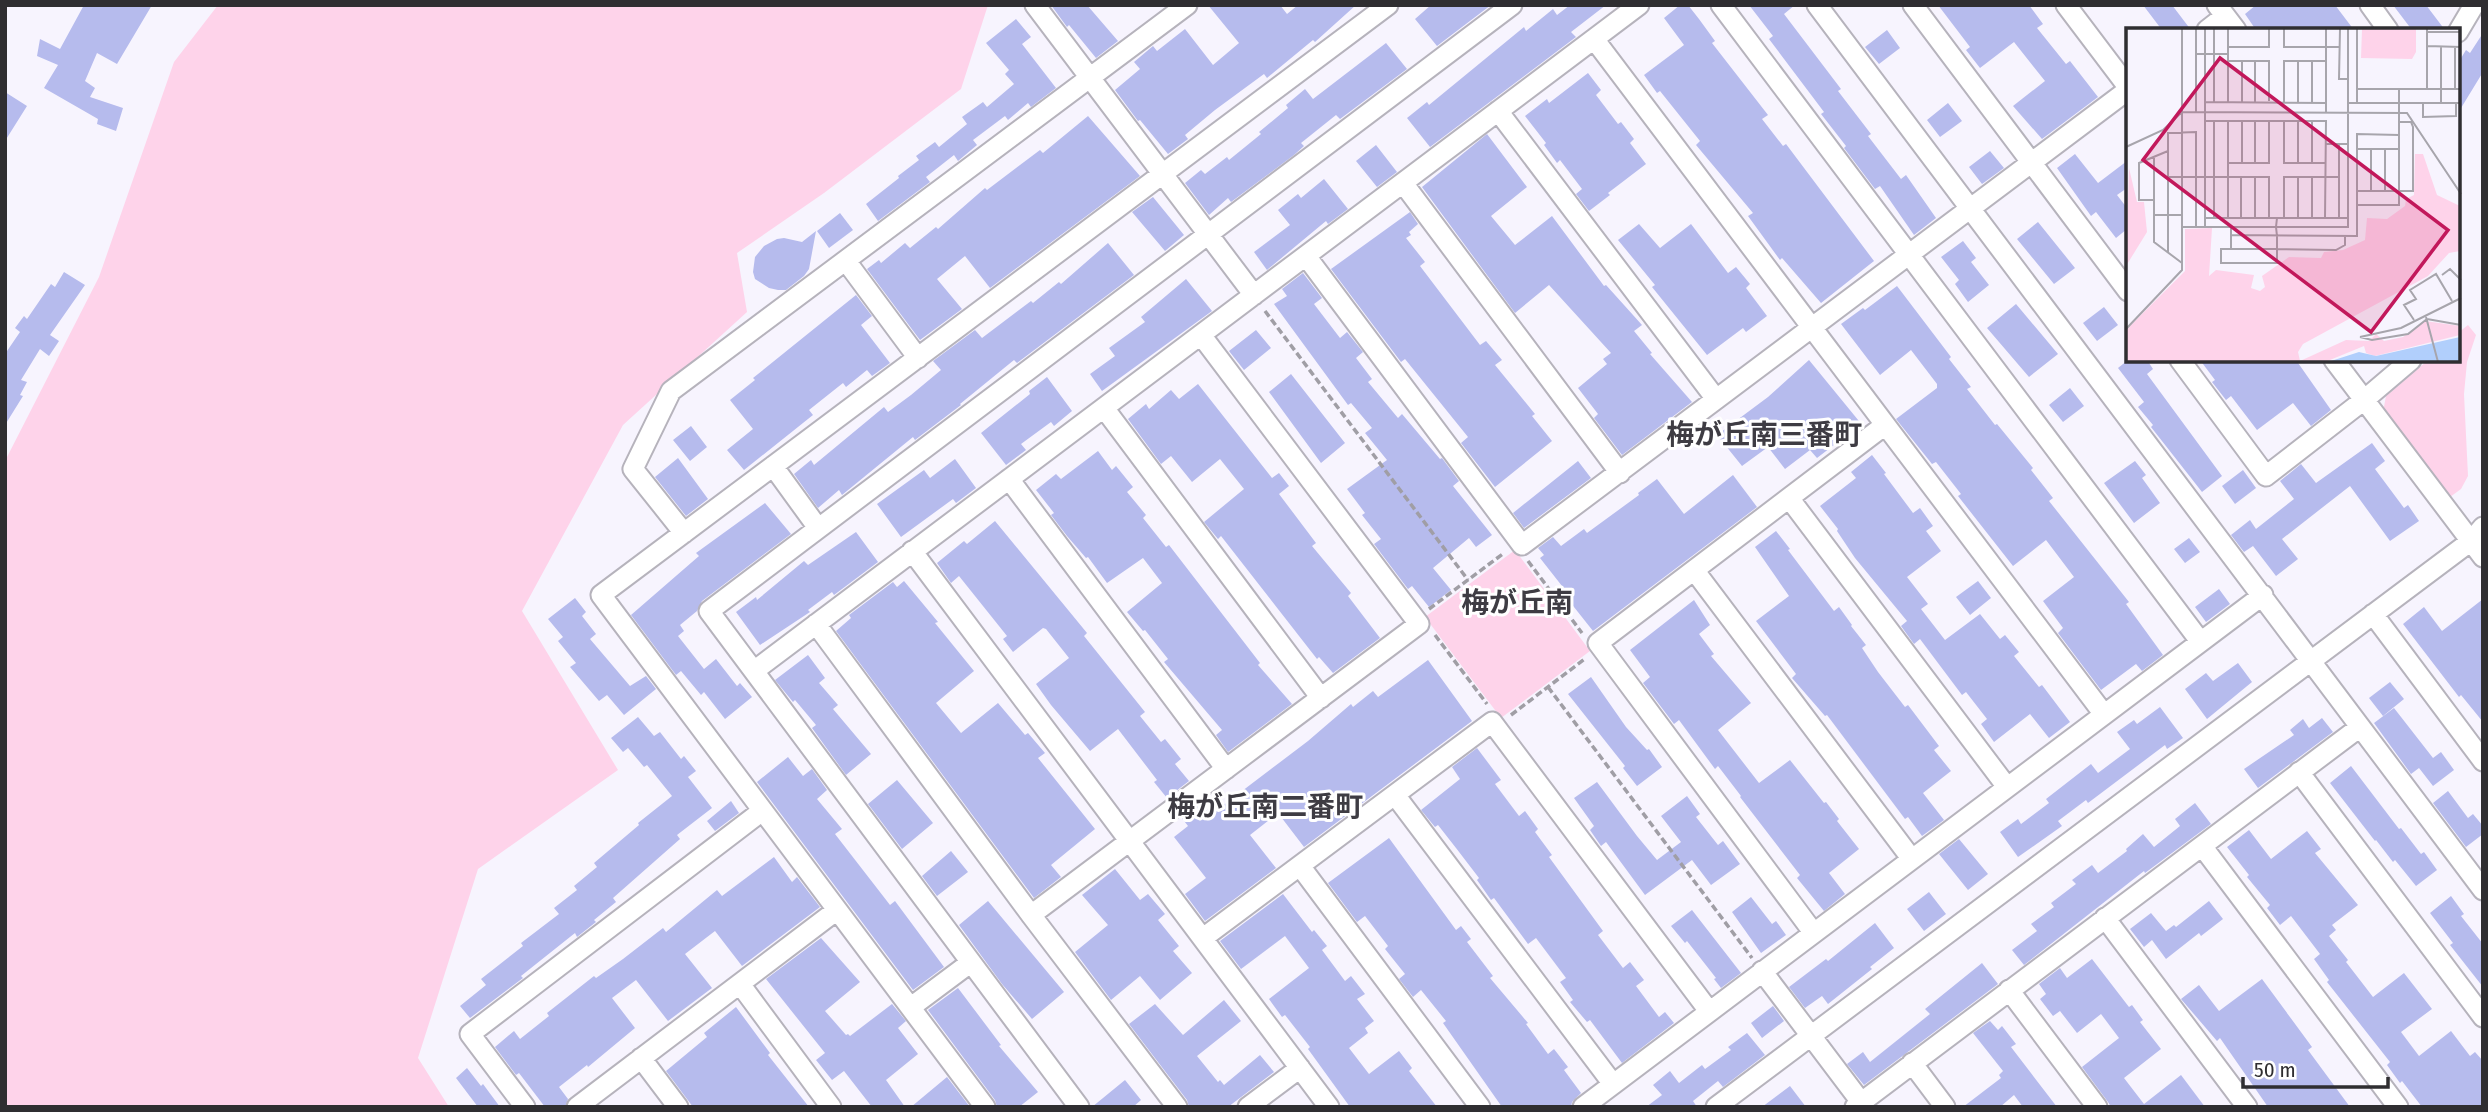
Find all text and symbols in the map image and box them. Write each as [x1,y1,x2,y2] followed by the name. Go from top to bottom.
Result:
[2126,28,2460,362] inset map
[1666,418,1862,451] district label: 梅が丘南三番町
[1461,586,1573,619] district label: 梅が丘南
[1167,790,1363,823] district label: 梅が丘南二番町
[2243,1046,2388,1090] scale bar
[2254,1057,2296,1083] text: 50 m

